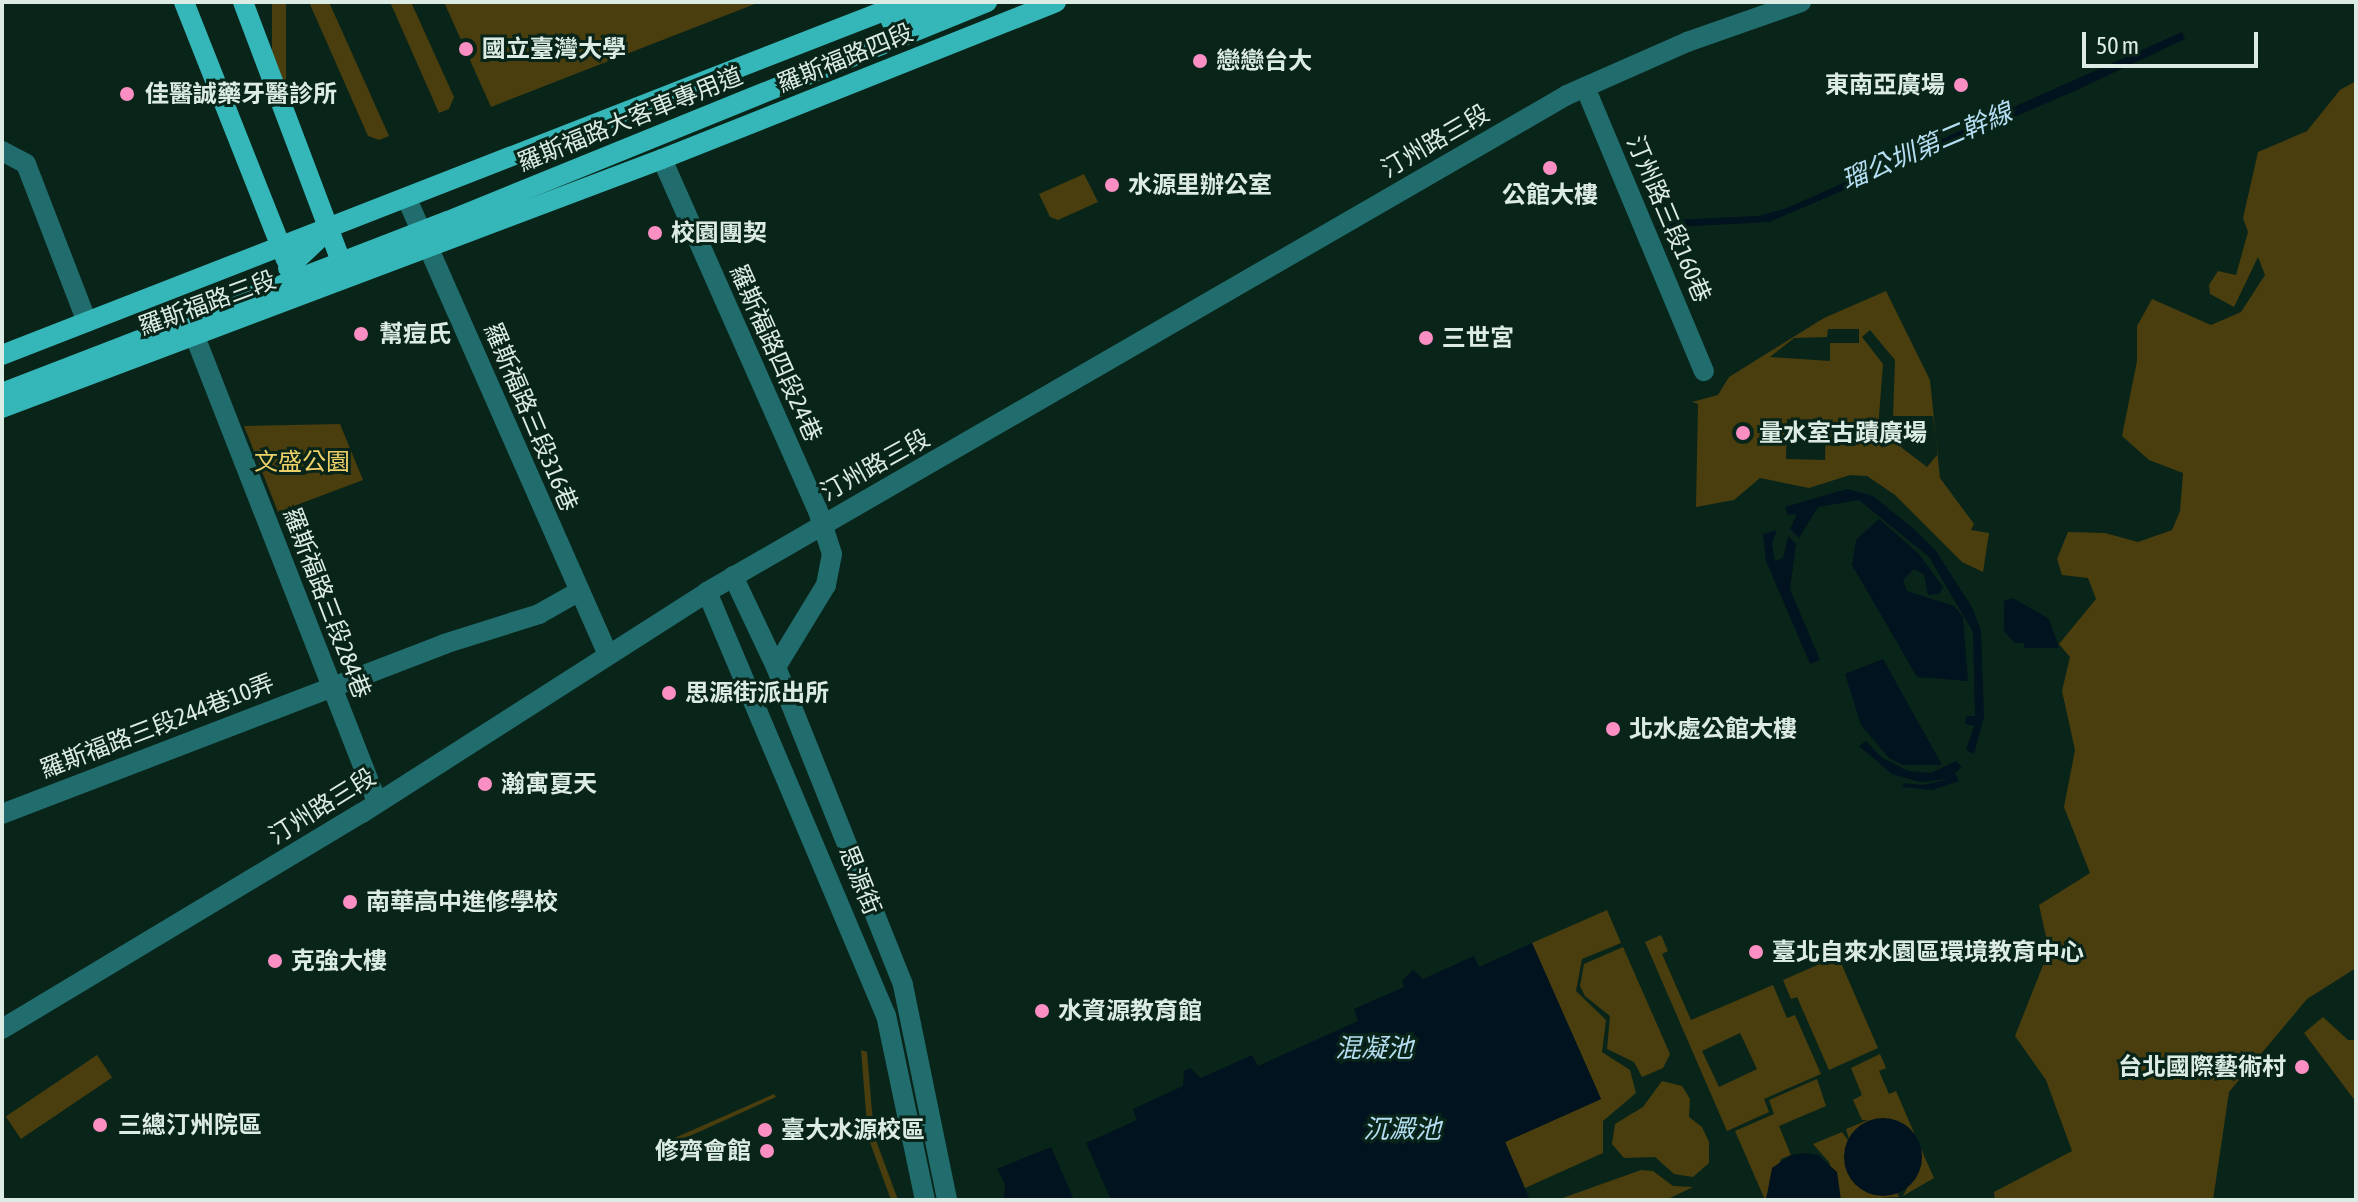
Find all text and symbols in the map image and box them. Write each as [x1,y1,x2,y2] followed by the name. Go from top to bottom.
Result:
[2086,16,2262,66] scale bar
[773,18,917,98] street label: 羅斯福路四段
[2096,32,2139,59] text: 50 m
[482,35,626,63] place label: 國立臺灣大學
[457,40,475,58] marker: 國立臺灣大學
[1216,47,1312,75] place label: 戀戀台大
[1191,52,1209,70] marker: 戀戀台大
[513,61,747,177] street label: 羅斯福路大客車專用道
[1825,71,1945,99] place label: 東南亞廣場
[1952,76,1970,94] marker: 東南亞廣場
[145,80,337,108] place label: 佳醫誠藥牙醫診所
[116,83,138,105] marker: 佳醫誠藥牙醫診所
[1837,97,2017,197] water label: 瑠公圳第二幹線
[1376,99,1494,183] street label: 汀州路三段
[1621,132,1717,306] street label: 汀州路三段160巷
[1541,159,1559,177] marker: 公館大樓
[1128,171,1272,199] place label: 水源里辦公室
[1103,176,1121,194] marker: 水源里辦公室
[1502,181,1598,209] place label: 公館大樓
[671,219,767,247] place label: 校園團契
[646,224,664,242] marker: 校園團契
[724,260,828,446] street label: 羅斯福路四段24巷
[134,265,280,341] street label: 羅斯福路三段
[478,318,584,516] street label: 羅斯福路三段316巷
[379,320,451,348] place label: 幫痘氏
[350,323,372,345] marker: 幫痘氏
[1442,324,1514,352] place label: 三世宮
[1417,329,1435,347] marker: 三世宮
[1759,419,1927,447] place label: 量水室古蹟廣場
[816,423,934,507] street label: 汀州路三段
[1734,424,1752,442] marker: 量水室古蹟廣場
[254,448,350,476] park label: 文盛公園
[277,504,377,702] street label: 羅斯福路三段284巷
[36,668,278,784] street label: 羅斯福路三段244巷10弄
[685,679,829,707] place label: 思源街派出所
[660,684,678,702] marker: 思源街派出所
[1629,715,1797,743] place label: 北水處公館大樓
[1604,720,1622,738] marker: 北水處公館大樓
[263,762,381,850] street label: 汀州路三段
[501,770,597,798] place label: 瀚寓夏天
[476,775,494,793] marker: 瀚寓夏天
[833,841,887,919] street label: 思源街
[366,888,558,916] place label: 南華高中進修學校
[341,893,359,911] marker: 南華高中進修學校
[1772,938,2084,966] place label: 臺北自來水園區環境教育中心
[1747,943,1765,961] marker: 臺北自來水園區環境教育中心
[291,947,387,975] place label: 克強大樓
[266,952,284,970] marker: 克強大樓
[1058,997,1202,1025] place label: 水資源教育館
[1033,1002,1051,1020] marker: 水資源教育館
[1335,1033,1413,1065] water label: 混凝池
[2118,1053,2286,1081] place label: 台北國際藝術村
[2293,1058,2311,1076] marker: 台北國際藝術村
[118,1111,262,1139] place label: 三總汀州院區
[89,1114,111,1136] marker: 三總汀州院區
[1363,1114,1441,1146] water label: 沉澱池
[781,1116,925,1144] place label: 臺大水源校區
[756,1121,774,1139] marker: 臺大水源校區
[655,1137,751,1165] place label: 修齊會館
[758,1142,776,1160] marker: 修齊會館

